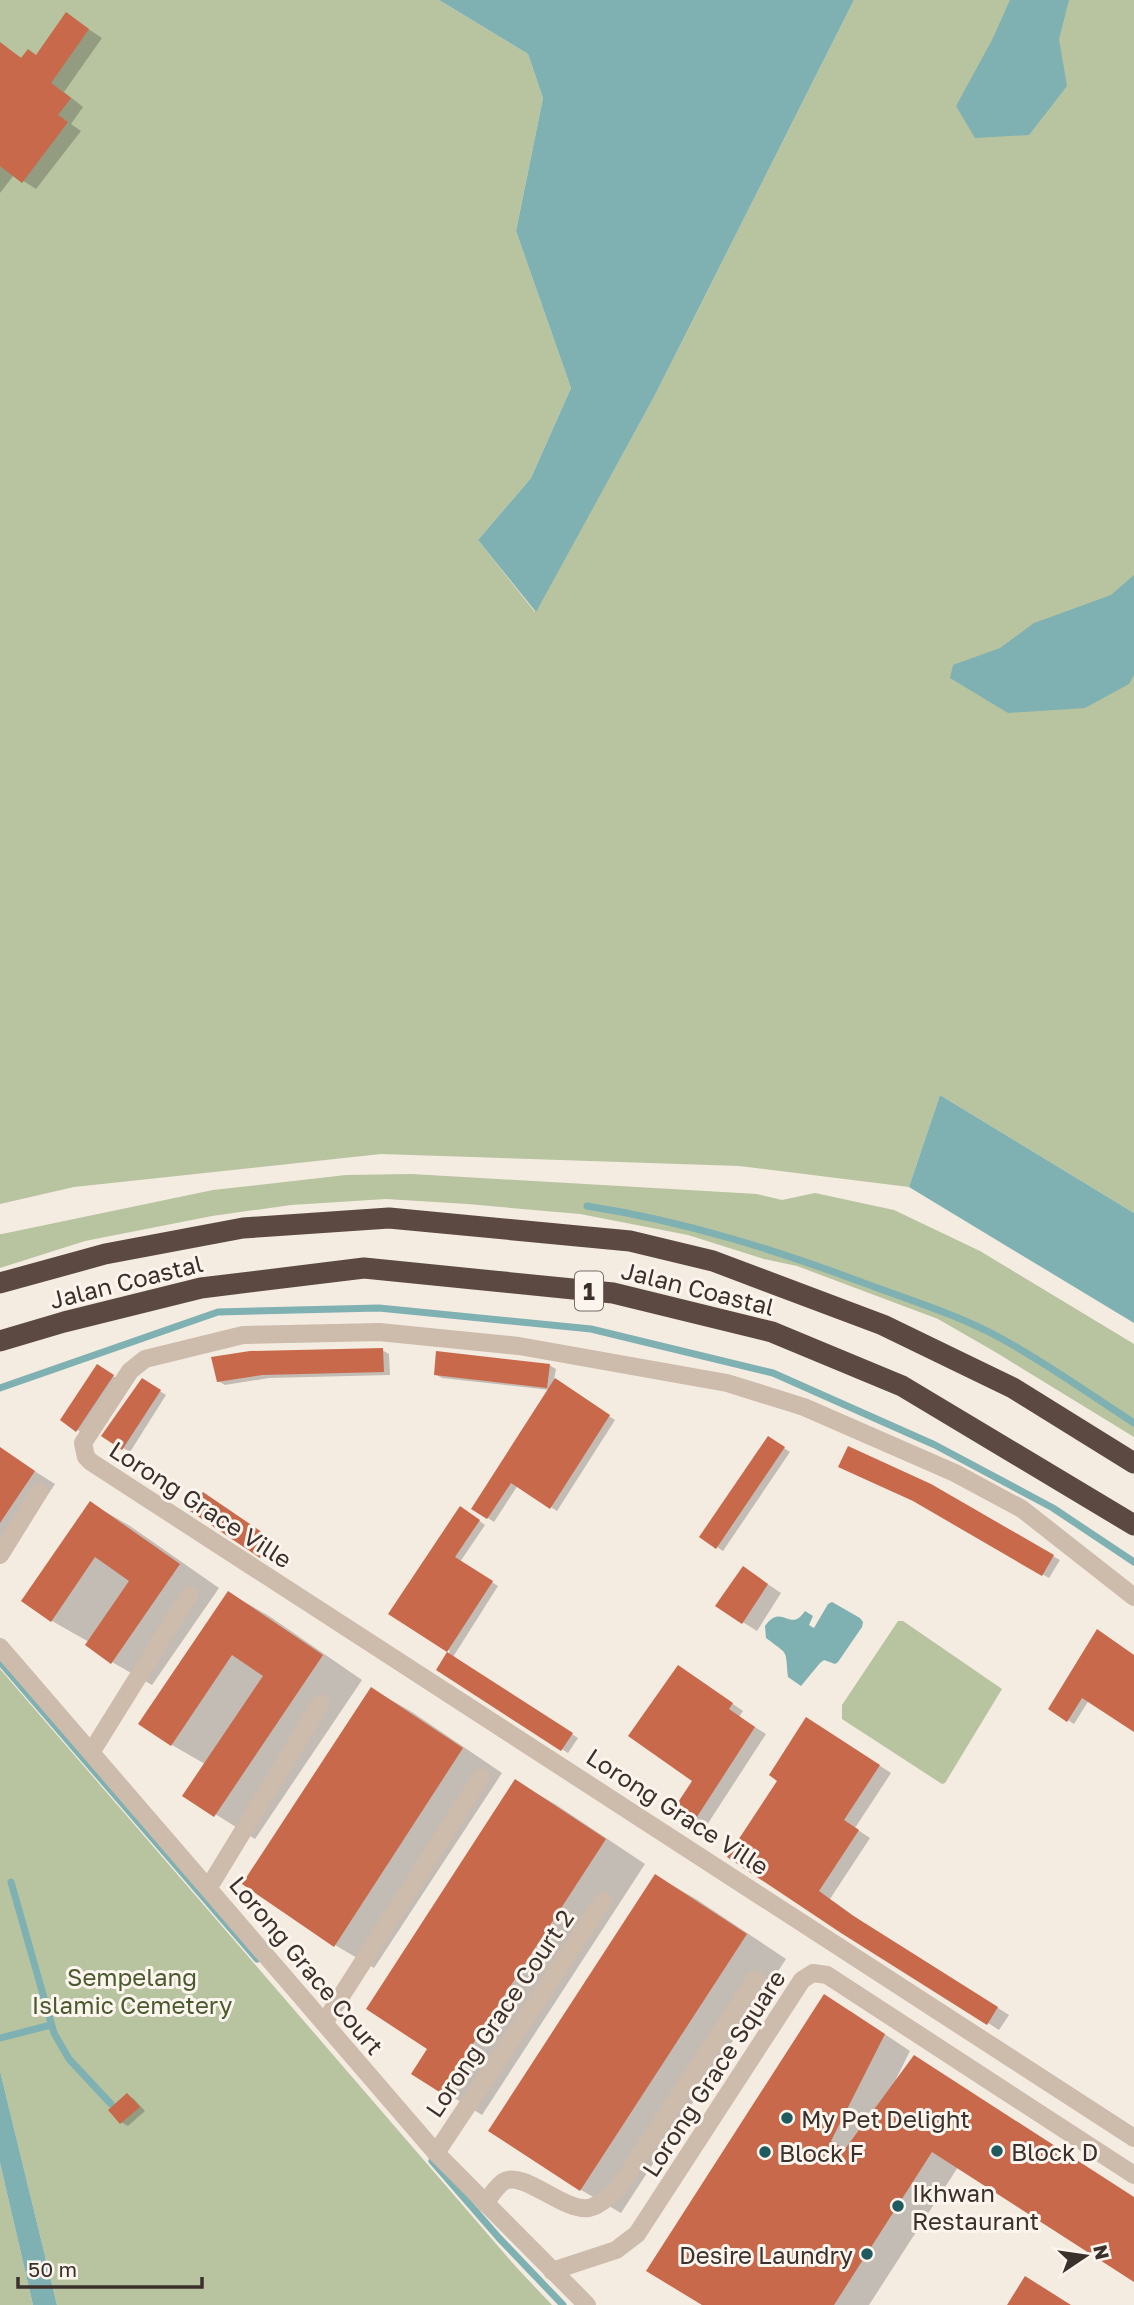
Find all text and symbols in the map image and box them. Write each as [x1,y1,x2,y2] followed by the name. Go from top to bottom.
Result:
[46,1248,206,1314] street label: Jalan Coastal
[618,1255,778,1321] street label: Jalan Coastal
[575,1272,603,1310] road number: 1
[105,1434,297,1574] street label: Lorong Grace Ville
[582,1741,774,1881] street label: Lorong Grace Ville
[224,1870,390,2060] street label: Lorong Grace Court
[419,1904,579,2122] street label: Lorong Grace Court 2
[32,1962,232,2019] park label: Sempelang Islamic Cemetery
[635,1964,791,2182] street label: Lorong Grace Square
[801,2104,970,2133] place label: My Pet Delight
[779,2110,795,2126] marker: My Pet Delight
[1011,2137,1098,2166] place label: Block D
[779,2138,864,2167] place label: Block F
[989,2143,1005,2159] marker: Block D
[757,2144,773,2160] marker: Block F
[912,2178,1039,2235] place label: Ikhwan Restaurant
[890,2198,906,2214] marker: Ikhwan Restaurant
[1050,2221,1120,2291] north arrow
[679,2240,853,2269] place label: Desire Laundry
[1089,2242,1115,2262] text: N
[18,2246,201,2290] scale bar
[859,2246,875,2262] marker: Desire Laundry
[28,2256,77,2282] text: 50 m

